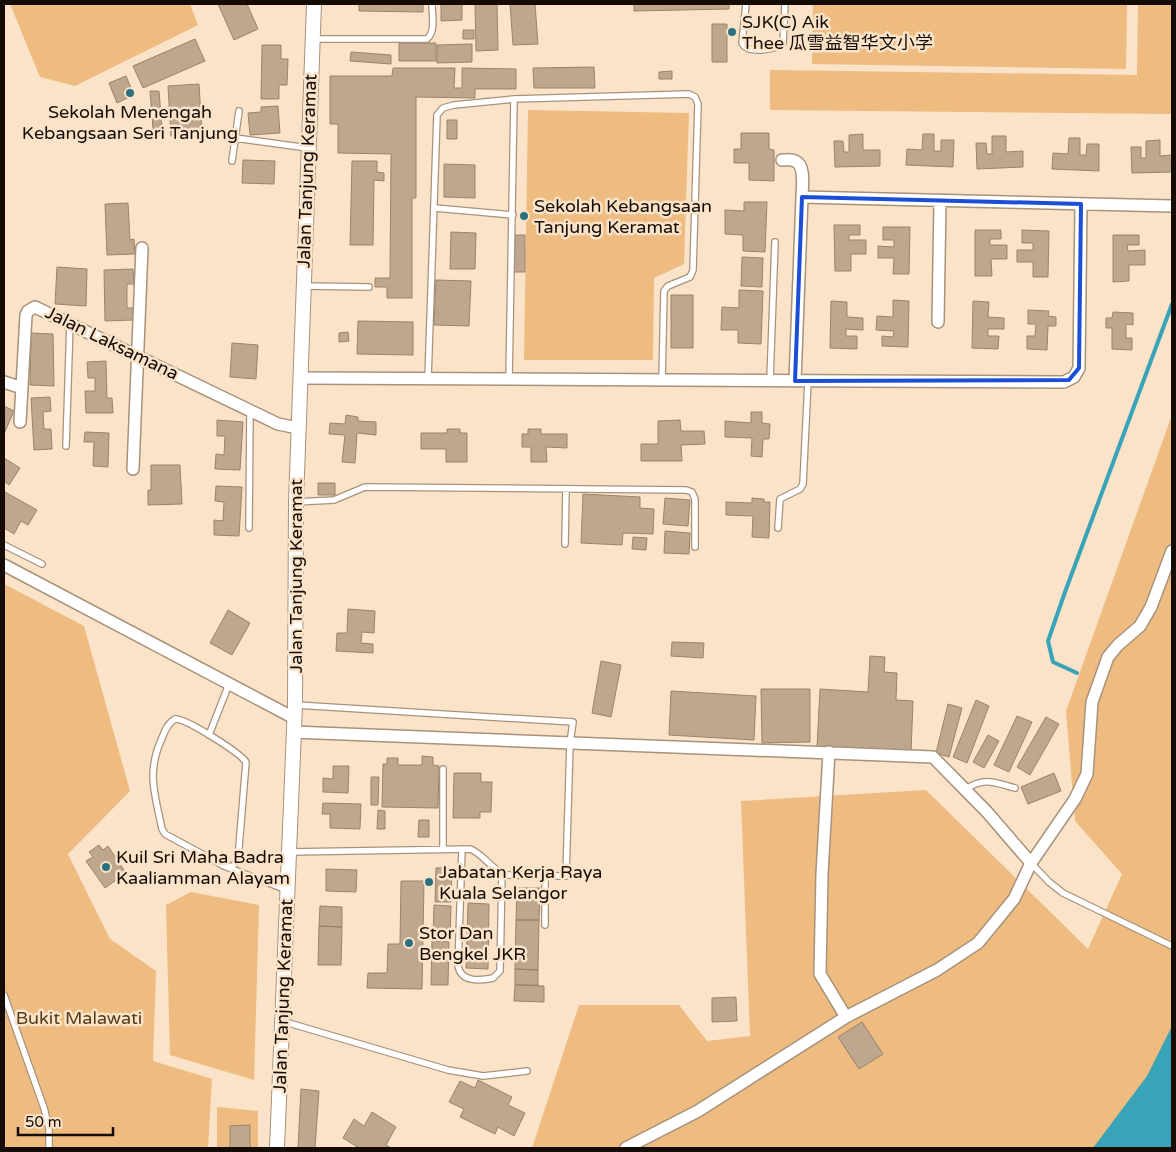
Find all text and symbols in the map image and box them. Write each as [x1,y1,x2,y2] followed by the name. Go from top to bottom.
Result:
[742,11,933,54] place label: SJK(C) Aik Thee 瓜雪益智华文小学
[726,26,738,38] marker: SJK(C) Aik Thee 瓜雪益智华文小学
[293,73,321,269] street label: Jalan Tanjung Keramat
[124,87,136,99] marker: Sekolah Menengah Kebangsaan Seri Tanjung
[22,101,238,144] place label: Sekolah Menengah Kebangsaan Seri Tanjung
[534,195,712,238] place label: Sekolah Kebangsaan Tanjung Keramat
[518,210,530,222] marker: Sekolah Kebangsaan Tanjung Keramat
[42,301,182,385] street label: Jalan Laksamana
[285,479,307,673] street label: Jalan Tanjung Keramat
[116,846,290,889] place label: Kuil Sri Maha Badra Kaaliamman Alayam
[100,861,112,873] marker: Kuil Sri Maha Badra Kaaliamman Alayam
[439,861,602,904] place label: Jabatan Kerja Raya Kuala Selangor
[423,876,435,888] marker: Jabatan Kerja Raya Kuala Selangor
[269,898,297,1094] street label: Jalan Tanjung Keramat
[419,922,526,965] place label: Stor Dan Bengkel JKR
[403,937,415,949] marker: Stor Dan Bengkel JKR
[16,1007,142,1029] park label: Bukit Malawati
[18,1104,112,1136] scale bar
[25,1113,62,1131] text: 50 m

